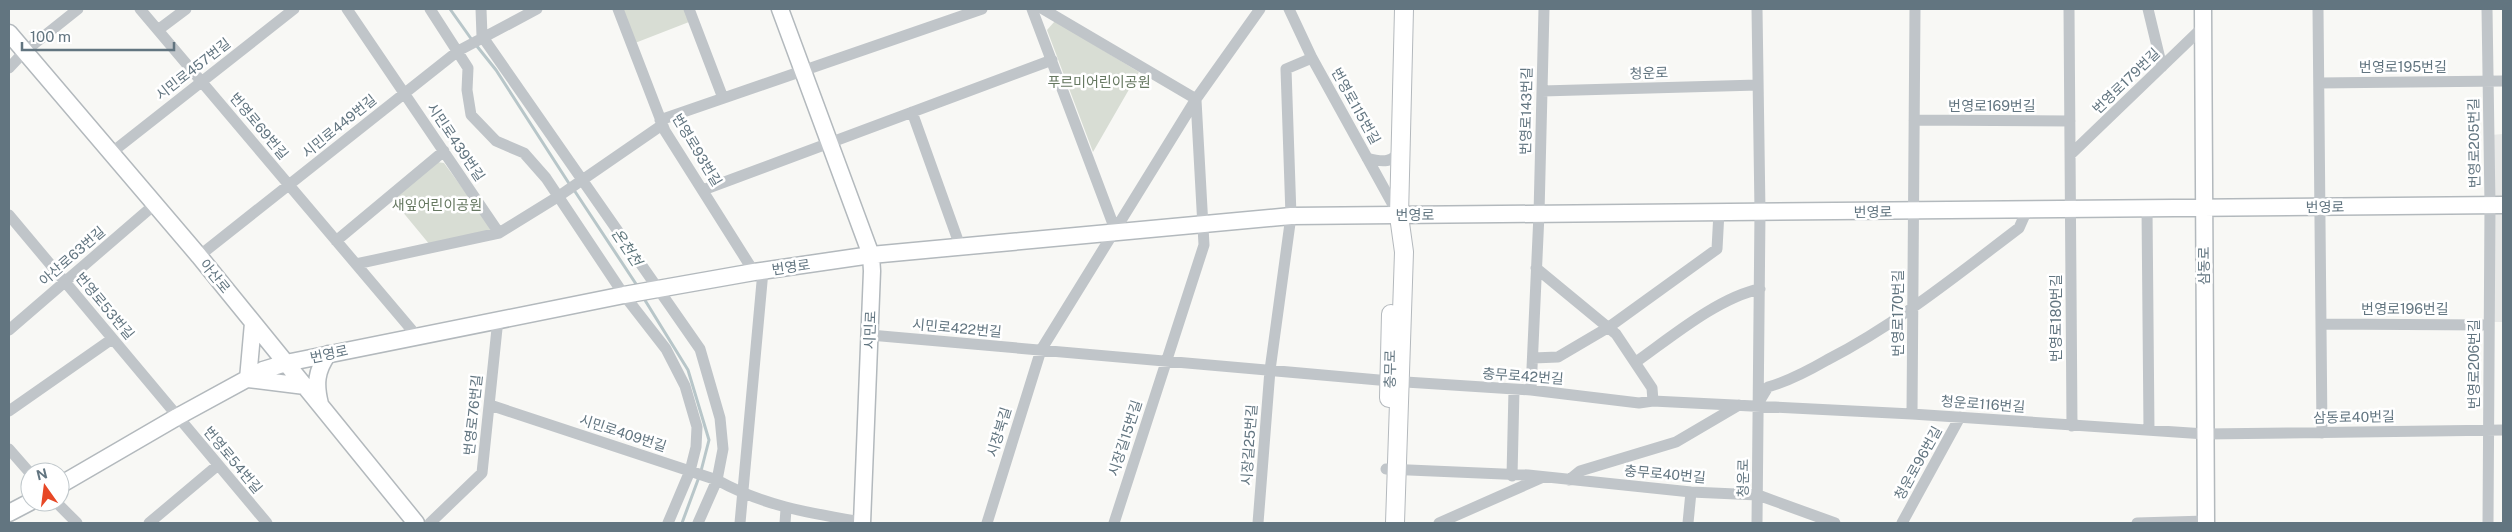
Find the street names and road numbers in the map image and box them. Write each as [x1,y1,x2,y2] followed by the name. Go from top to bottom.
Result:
[152,35,234,103] street label: 시민로457번길
[2089,45,2163,117] street label: 번영로179번길
[2359,59,2447,75] street label: 번영로195번길
[1629,64,1669,82] street label: 청운로
[1328,65,1384,147] street label: 번영로115번길
[1517,67,1535,155] street label: 번영로143번길
[227,90,291,162] street label: 번영로69번길
[299,91,379,161] street label: 시민로449번길
[1948,98,2036,114] street label: 번영로169번길
[2465,98,2483,188] street label: 번영로205번길
[424,100,488,184] street label: 시민로439번길
[669,111,725,189] street label: 번영로93번길
[2306,199,2345,215] street label: 번영로
[1854,204,1893,220] street label: 번영로
[1396,207,1434,223] street label: 번영로
[36,223,108,289] street label: 아산로63번길
[2196,247,2212,285] street label: 삼동로
[197,256,233,296] street label: 아산로
[771,256,811,278] street label: 번영로
[72,269,138,343] street label: 번영로53번길
[1890,270,1906,356] street label: 번영로170번길
[2048,274,2064,362] street label: 번영로180번길
[2361,301,2449,317] street label: 번영로196번길
[861,310,879,350] street label: 시민로
[912,316,1002,340] street label: 시민로422번길
[2466,319,2482,409] street label: 번영로206번길
[308,342,350,366] street label: 번영로
[1382,349,1398,388] street label: 충무로
[1482,365,1564,387] street label: 충무로42번길
[461,374,485,456] street label: 번영로76번길
[1940,393,2026,415] street label: 청운로116번길
[1105,398,1145,478] street label: 시장길15번길
[1238,404,1260,486] street label: 시장길25번길
[984,405,1014,459] street label: 시장북길
[2313,408,2395,426] street label: 삼동로40번길
[578,411,668,455] street label: 시민로409번길
[200,423,266,497] street label: 번영로54번길
[1891,423,1945,503] street label: 청운로96번길
[1735,458,1751,497] street label: 청운로
[1624,462,1706,486] street label: 충무로40번길

